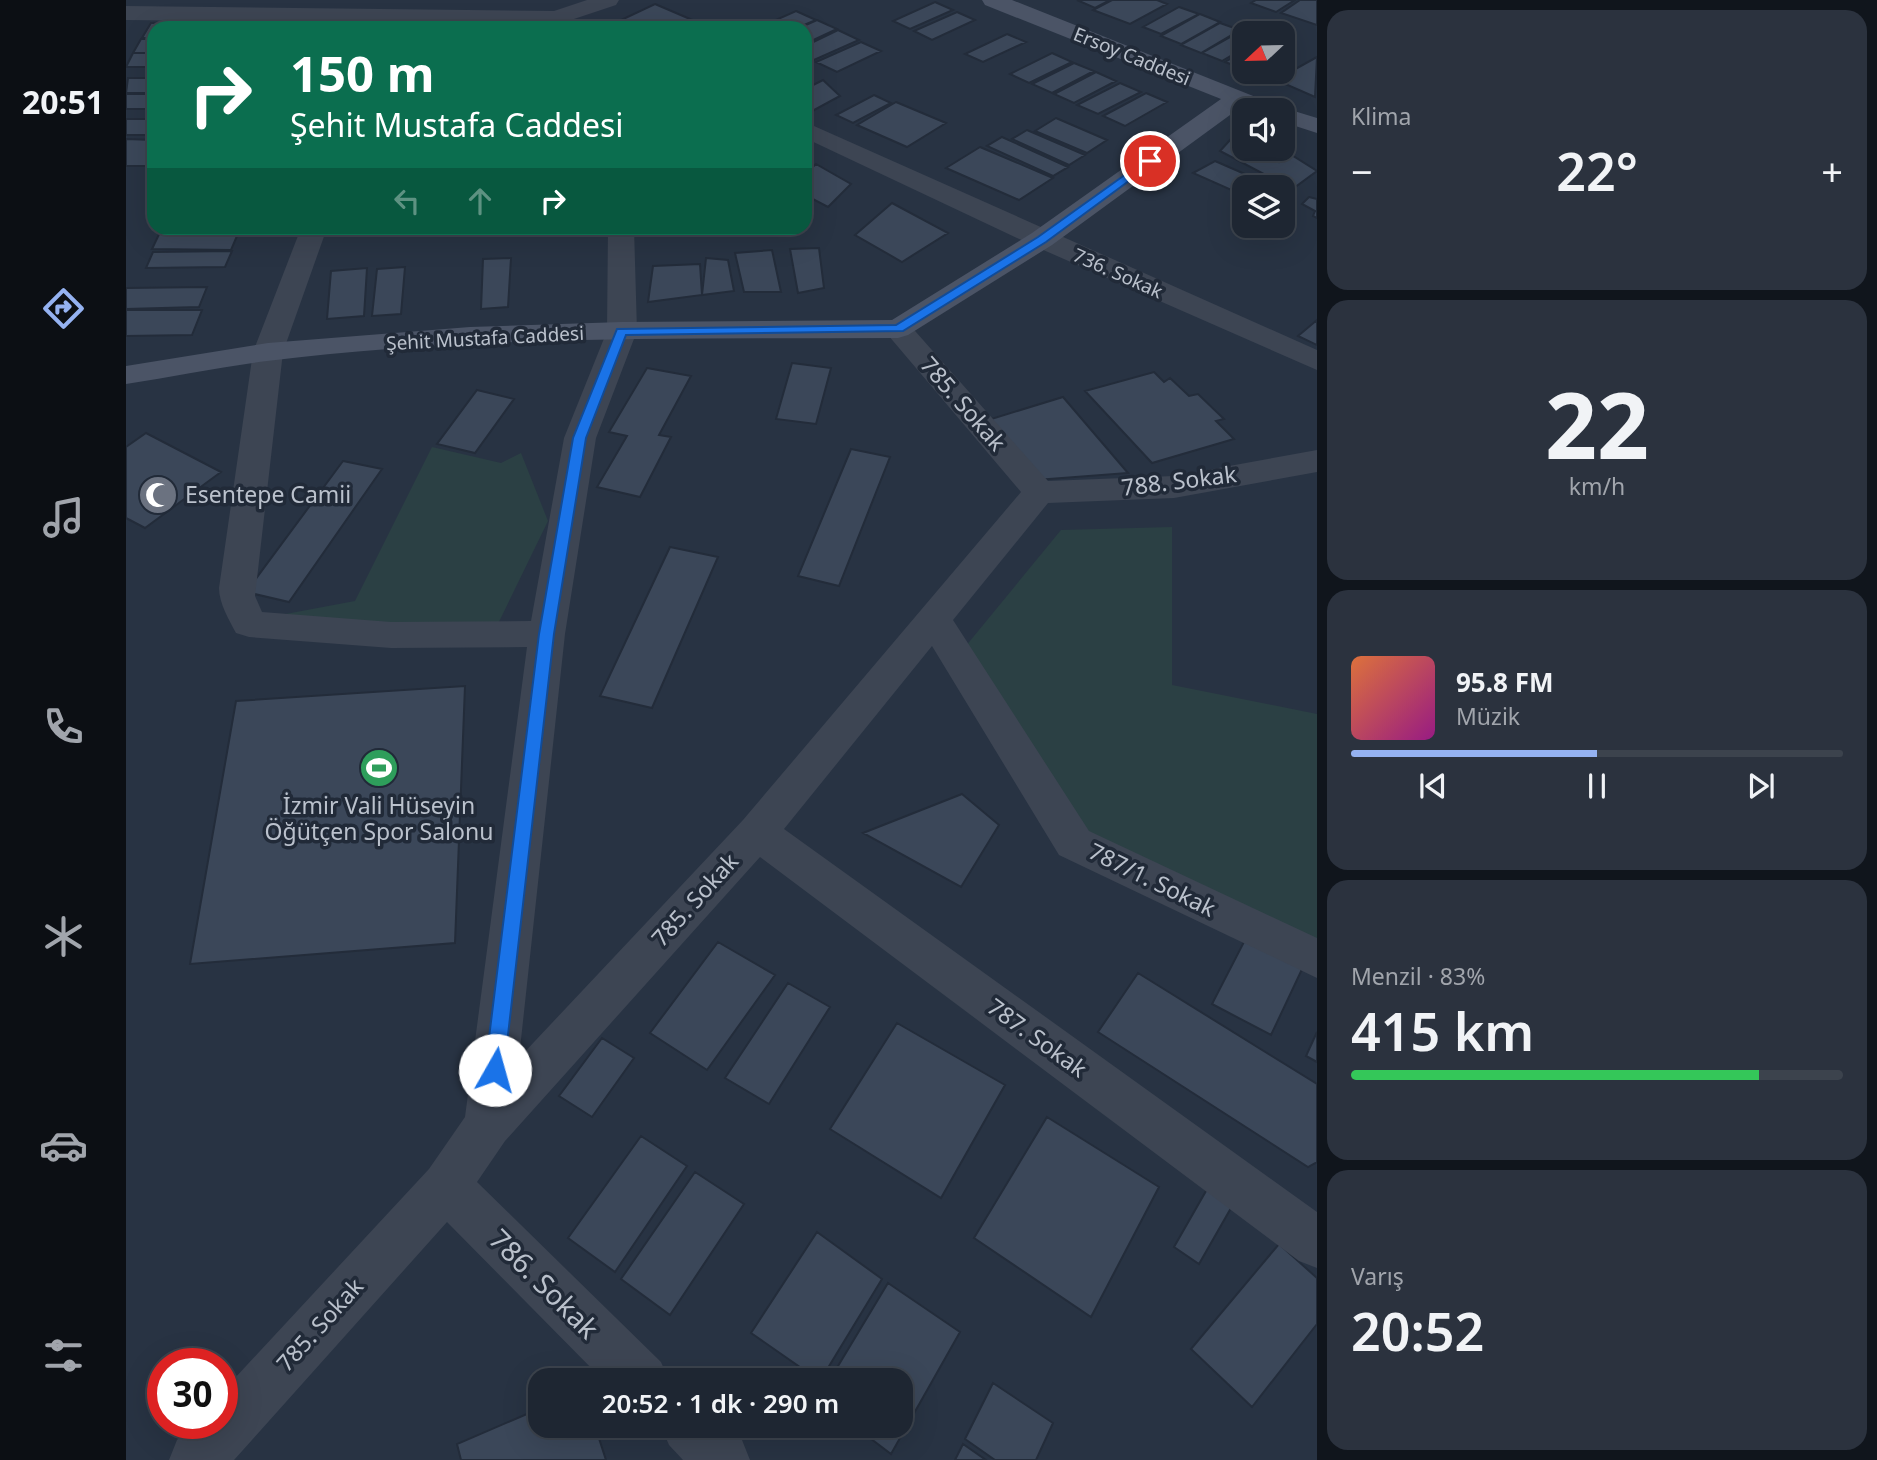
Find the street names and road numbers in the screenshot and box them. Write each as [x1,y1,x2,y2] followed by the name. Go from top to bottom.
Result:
[1070,21,1194,91] street label: Ersoy Caddesi
[1069,242,1167,304] street label: 736. Sokak
[385,320,585,356] street label: Şehit Mustafa Caddesi
[914,349,1014,458] street label: 785. Sokak
[1120,457,1239,503] street label: 788. Sokak
[1084,835,1222,924] street label: 787/1. Sokak
[644,845,745,953] street label: 785. Sokak
[981,990,1094,1085] street label: 787. Sokak
[482,1220,608,1347] street label: 786. Sokak
[269,1270,370,1378] street label: 785. Sokak

